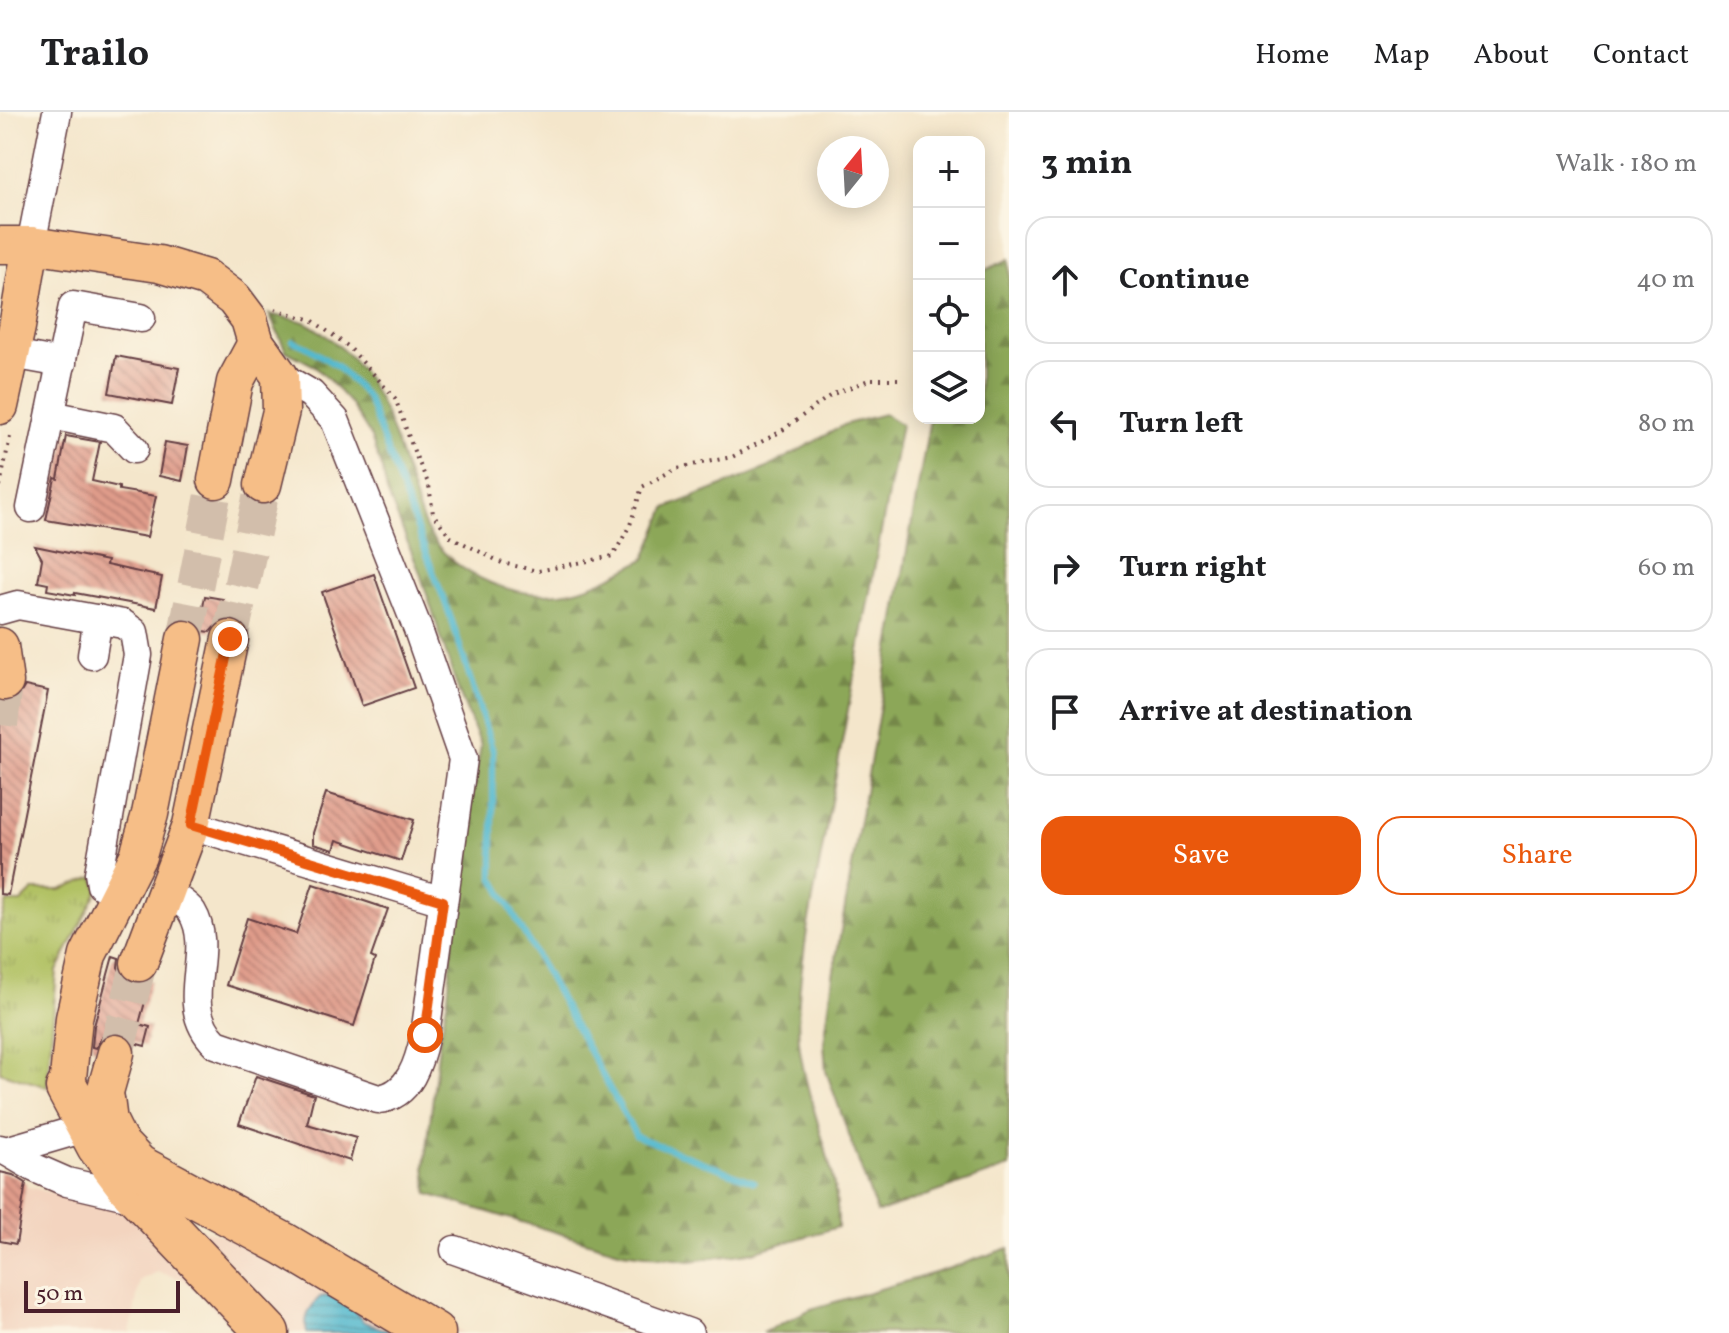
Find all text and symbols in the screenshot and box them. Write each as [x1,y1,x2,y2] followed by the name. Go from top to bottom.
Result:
[40,29,149,82] text: Trailo
[1255,36,1329,75] text: Home
[1373,36,1429,75] text: Map
[1473,36,1549,75] text: About
[1593,36,1689,75] text: Contact
[817,136,889,208] north arrow
[913,136,985,424] map controls
[913,136,985,208] button: +
[1041,141,1132,188] text: 3 min
[1555,146,1697,182] text: Walk · 180 m
[913,208,985,280] button: −
[1043,258,1087,302] icon: ahead
[1119,259,1250,301] text: Continue
[1636,262,1695,298] text: 40 m
[913,280,985,352] button: locate
[913,352,985,424] button: layers
[1043,402,1087,446] icon: left
[1119,403,1243,445] text: Turn left
[1638,406,1695,442] text: 80 m
[1043,546,1087,590] icon: right
[1119,547,1267,589] text: Turn right
[1638,550,1695,586] text: 60 m
[212,621,248,657] route end
[1043,690,1087,734] icon: arrive
[1119,691,1413,733] text: Arrive at destination
[1041,816,1361,895] button: Save
[1377,816,1697,895] button: Share
[407,1017,443,1053] route start
[24,1277,180,1313] scale bar
[36,1279,83,1310] text: 50 m

